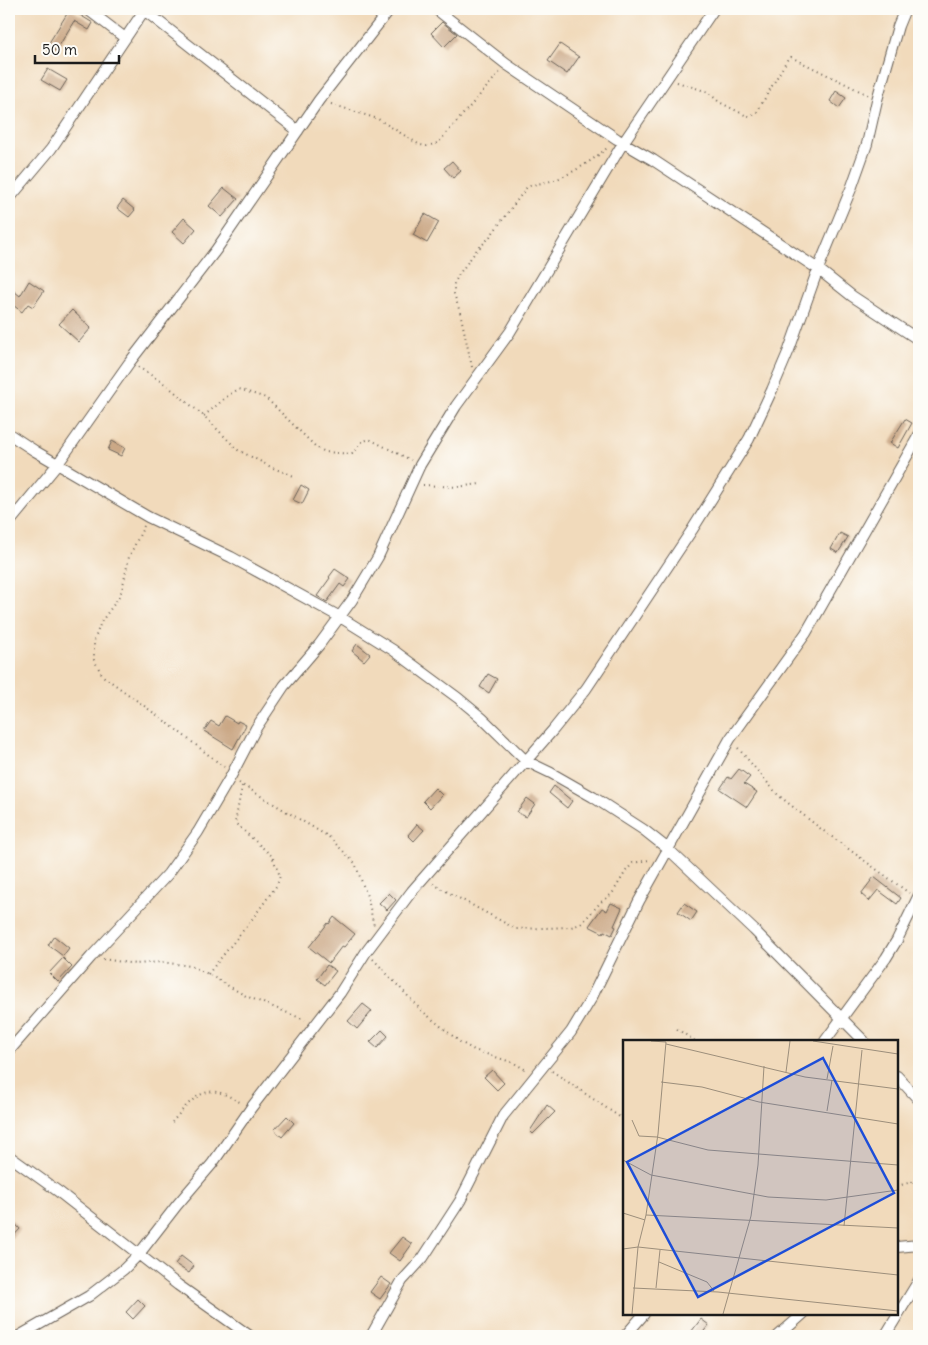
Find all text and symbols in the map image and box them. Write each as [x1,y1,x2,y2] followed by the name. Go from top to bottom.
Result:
[35,32,119,64] scale bar
[42,40,77,59] text: 50 m
[623,1040,898,1315] inset map

